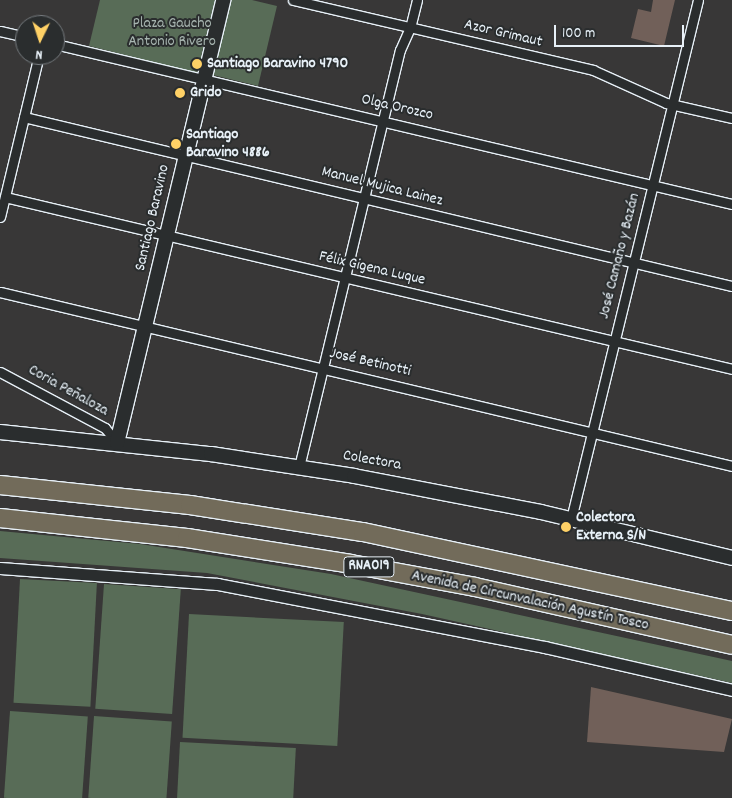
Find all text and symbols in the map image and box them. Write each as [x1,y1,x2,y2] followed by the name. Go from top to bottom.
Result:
[128,14,216,52] park label: Plaza Gaucho Antonio Rivero
[15,15,65,65] north arrow
[557,15,687,47] scale bar
[462,16,544,52] street label: Azor Grimaut
[562,23,595,45] text: 100 m
[35,44,43,64] text: N
[207,54,348,74] place label: Santiago Baravino 4790
[191,58,203,70] marker: Santiago Baravino 4790
[190,83,222,103] place label: Grido
[174,87,186,99] marker: Grido
[359,90,435,126] street label: Olga Orozco
[186,125,270,163] place label: Santiago Baravino 4886
[170,138,182,150] marker: Santiago Baravino 4886
[131,163,175,273] street label: Santiago Baravino
[319,163,445,211] street label: Manuel Mujica Lainez
[595,191,645,321] street label: José Camaño y Bazán
[317,247,427,291] street label: Félix Gigena Luque
[327,344,413,382] street label: José Betinotti
[25,361,111,421] street label: Coria Peñaloza
[341,446,403,476] street label: Colectora
[576,508,646,546] place label: Colectora Externa S/N
[560,521,572,533] marker: Colectora Externa S/N
[343,554,395,580] road number: RNA019
[410,566,650,636] street label: Avenida de Circunvalación Agustín Tosco

